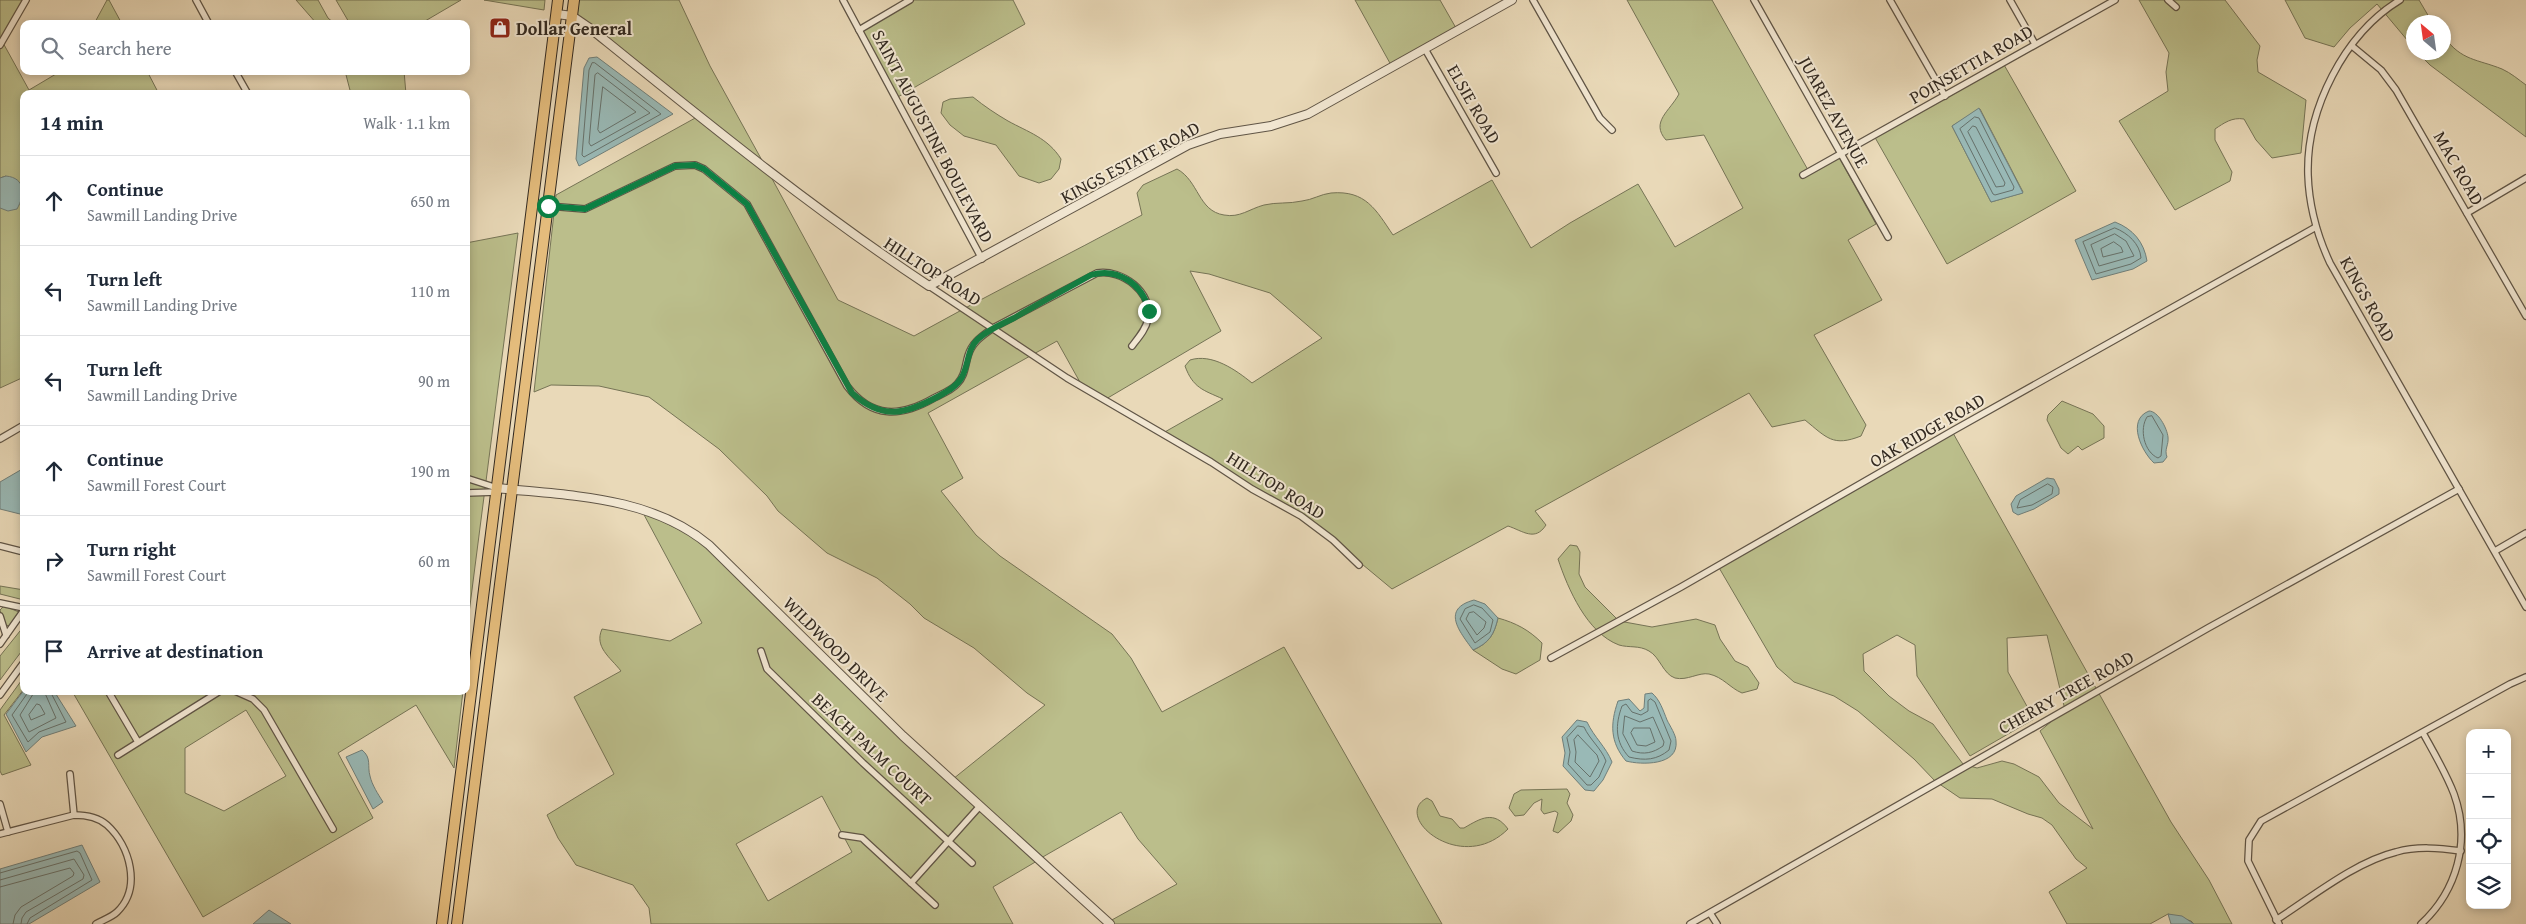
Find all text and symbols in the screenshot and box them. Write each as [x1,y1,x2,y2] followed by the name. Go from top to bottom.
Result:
[516,15,633,42] place label: Dollar General
[2406,15,2451,60] north arrow
[488,16,512,40] shop icon: Dollar General
[1904,18,2038,110] street label: POINSETTIA ROAD
[20,20,470,75] search box
[865,25,1001,247] street label: SAINT AUGUSTINE BOULEVARD
[38,34,66,62] icon: search
[78,34,172,62] text: Search here
[1791,50,1876,173] street label: JUAREZ AVENUE
[1440,59,1508,149] street label: ELSIE ROAD
[40,107,103,138] text: 14 min
[363,111,450,135] text: Walk · 1.1 km
[1056,114,1204,210] street label: KINGS ESTATE ROAD
[2427,126,2491,210] street label: MAC ROAD
[87,175,164,203] text: Continue
[40,187,68,215] icon: ahead
[410,189,450,213] text: 650 m
[537,195,560,218] route start
[87,203,237,227] text: Sawmill Landing Drive
[879,229,987,313] street label: HILLTOP ROAD
[2333,251,2403,347] street label: KINGS ROAD
[87,265,162,293] text: Turn left
[40,277,68,305] icon: left
[410,279,450,303] text: 110 m
[87,293,237,317] text: Sawmill Landing Drive
[1138,300,1161,323] route end
[87,355,162,383] text: Turn left
[40,367,68,395] icon: left
[418,369,450,393] text: 90 m
[87,383,237,407] text: Sawmill Landing Drive
[1864,386,1990,474] street label: OAK RIDGE ROAD
[1222,444,1330,526] street label: HILLTOP ROAD
[87,445,164,473] text: Continue
[40,457,68,485] icon: ahead
[410,459,450,483] text: 190 m
[87,473,226,497] text: Sawmill Forest Court
[87,535,176,563] text: Turn right
[40,547,68,575] icon: right
[418,549,450,573] text: 60 m
[87,563,226,587] text: Sawmill Forest Court
[777,590,895,708] street label: WILDWOOD DRIVE
[40,637,68,665] icon: arrive
[87,637,263,665] text: Arrive at destination
[1993,643,2139,741] street label: CHERRY TREE ROAD
[806,686,938,812] street label: BEACH PALM COURT
[2466,729,2511,909] map controls
[2466,729,2511,774] button: +
[2466,774,2511,819] button: −
[2466,819,2511,864] button: locate
[2466,864,2511,909] button: layers

